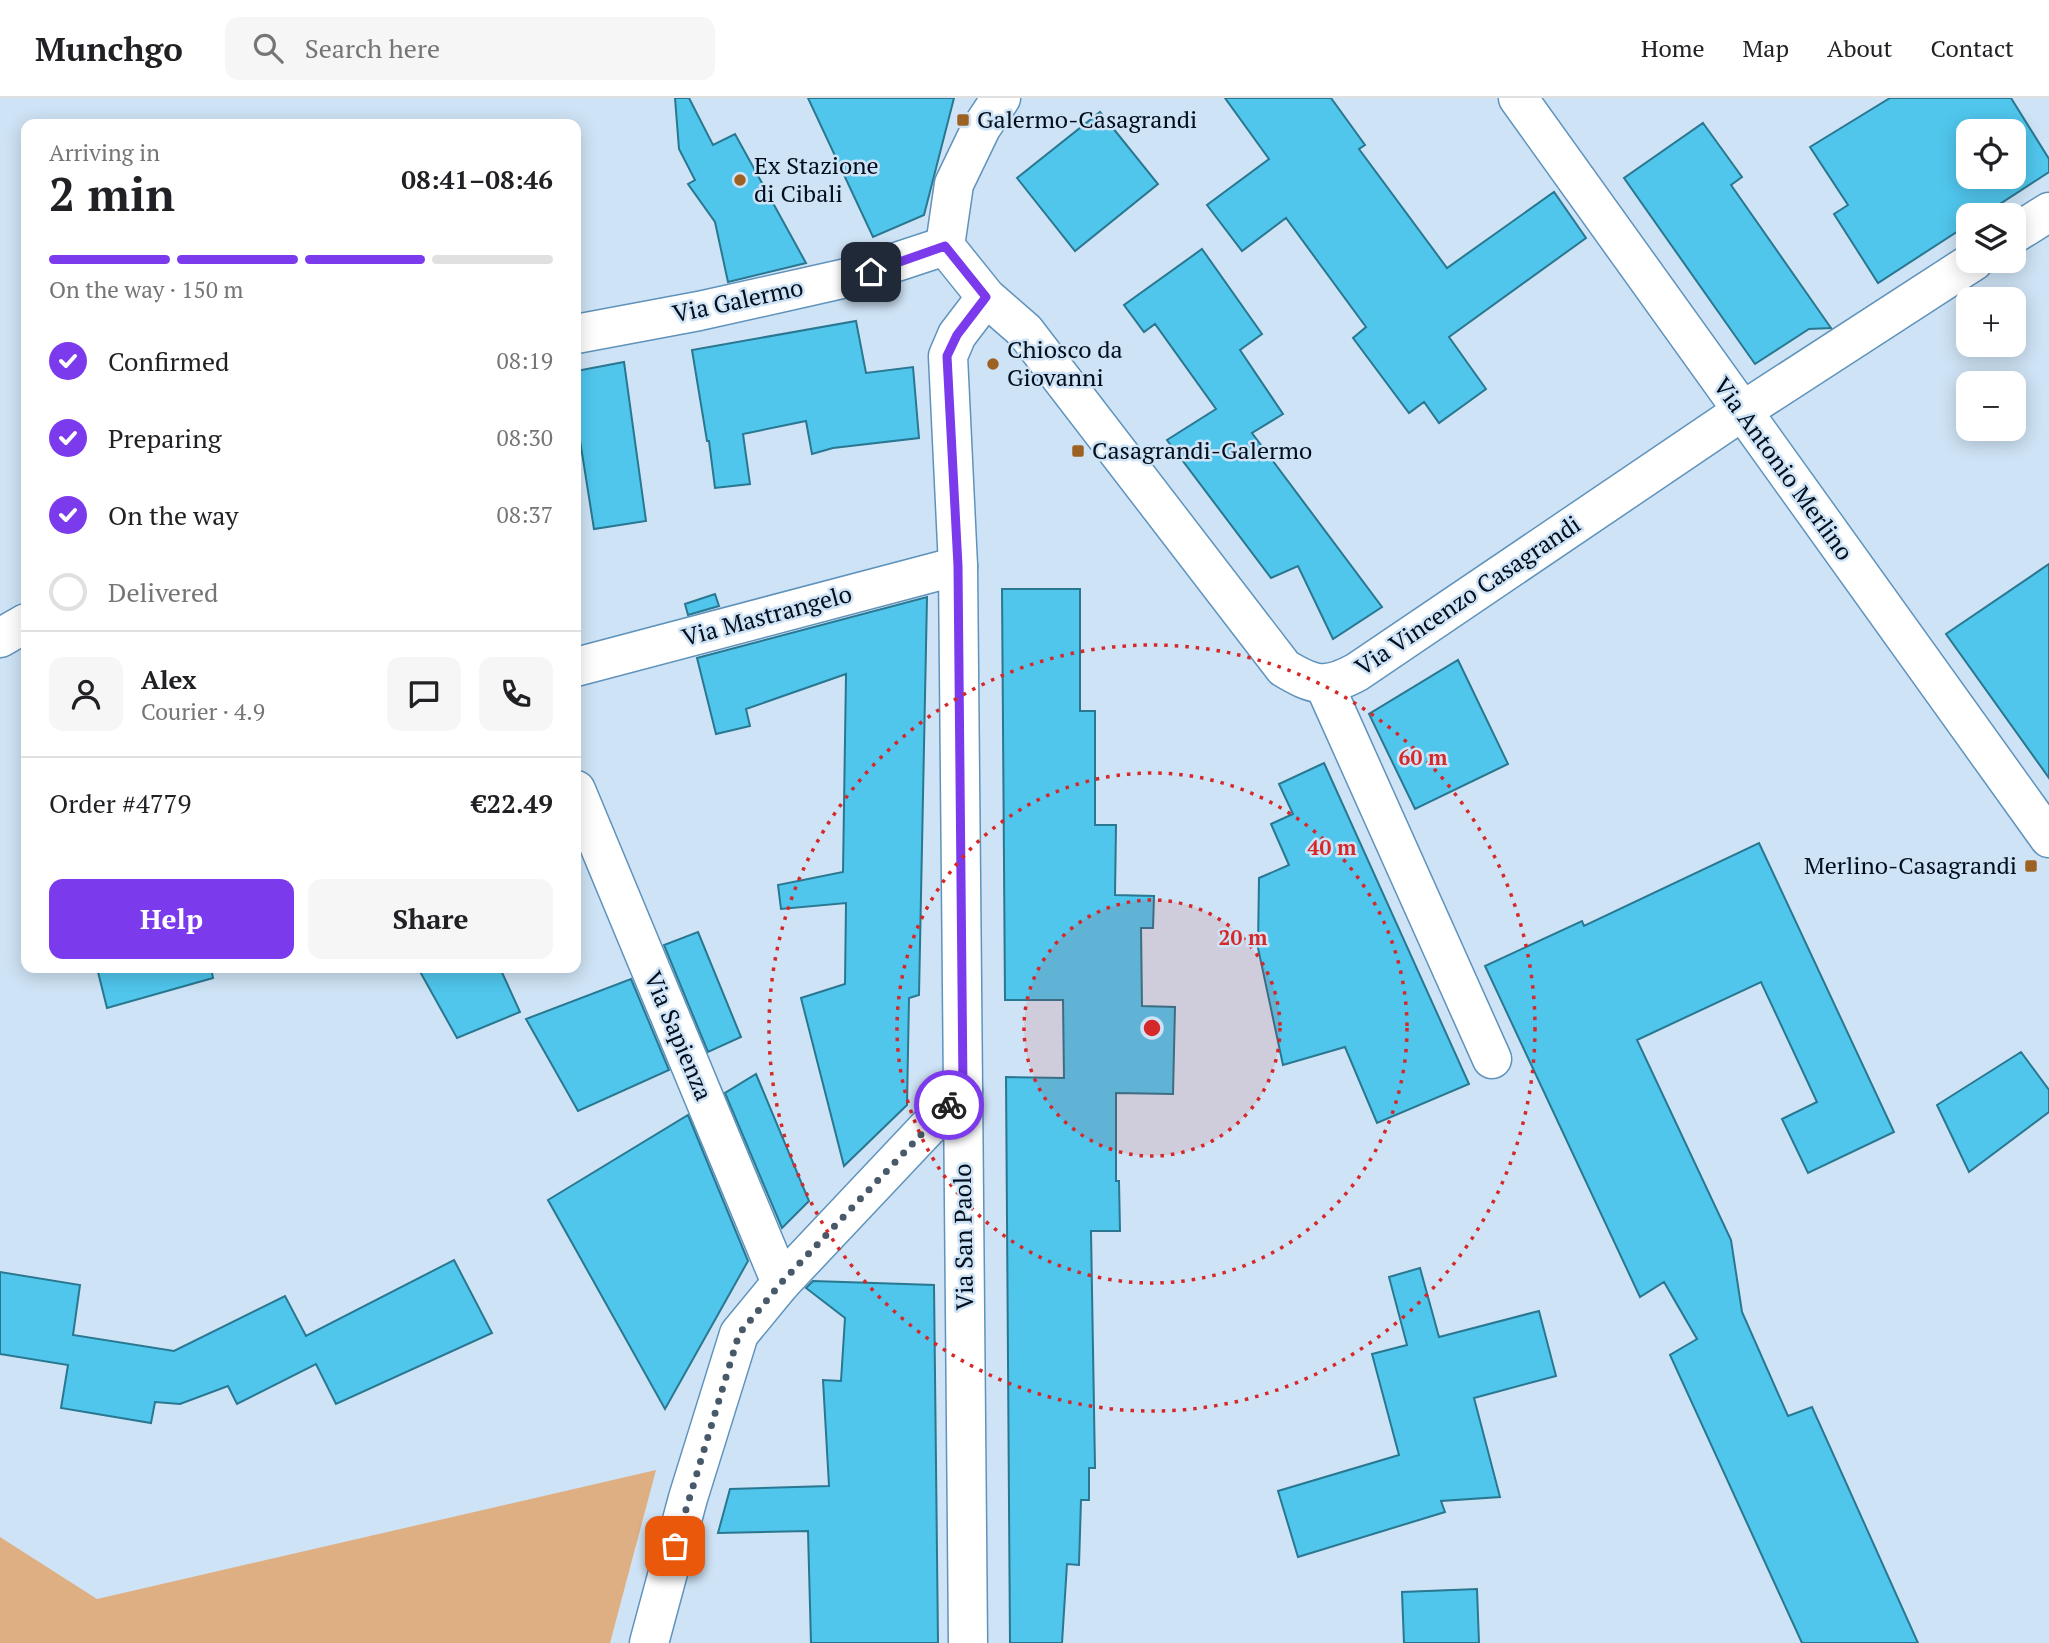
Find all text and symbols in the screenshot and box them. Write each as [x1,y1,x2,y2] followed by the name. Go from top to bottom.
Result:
[225,17,715,80] search box
[35,27,183,70] text: Munchgo
[249,29,287,67] icon: search
[305,31,440,65] text: Search here
[1641,32,1705,64] text: Home
[1743,32,1789,64] text: Map
[1827,32,1893,64] text: About
[1931,32,2014,64] text: Contact
[977,103,1197,135] place label: Galermo-Casagrandi
[955,112,971,128] marker: Galermo-Casagrandi
[1956,119,2026,441] map controls
[1956,119,2026,189] button: locate
[49,137,160,168] text: Arriving in
[754,149,879,209] place label: Ex Stazione di Cibali
[401,162,553,196] text: 08:41–08:46
[49,163,175,224] text: 2 min
[732,172,748,188] marker: Ex Stazione di Cibali
[1956,203,2026,273] button: layers
[841,242,901,302] pin
[852,253,890,291] icon: home
[670,271,806,329] street label: Via Galermo
[49,274,243,305] text: On the way · 150 m
[1956,287,2026,357] button: +
[1007,333,1123,393] place label: Chiosco da Giovanni
[49,342,87,380] icon: check
[108,344,229,378] text: Confirmed
[496,345,553,376] text: 08:19
[985,356,1001,372] marker: Chiosco da Giovanni
[1707,371,1861,566] street label: Via Antonio Merlino
[1956,371,2026,441] button: −
[49,419,87,457] icon: check
[108,421,221,455] text: Preparing
[496,422,553,453] text: 08:30
[1092,434,1312,466] place label: Casagrandi-Galermo
[1070,443,1086,459] marker: Casagrandi-Galermo
[49,496,87,534] icon: check
[108,498,239,532] text: On the way
[496,499,553,530] text: 08:37
[1349,508,1586,683] street label: Via Vincenzo Casagrandi
[108,575,218,609] text: Delivered
[678,577,855,653] street label: Via Mastrangelo
[49,657,123,731] button: person
[387,657,461,731] button: chat
[479,657,553,731] button: phone
[141,662,197,696] text: Alex
[141,696,265,727] text: Courier · 4.9
[1399,743,1448,771] text: 60 m
[49,786,191,820] text: Order #4779
[472,786,553,820] text: €22.49
[1308,833,1357,861] text: 40 m
[1804,849,2017,881] place label: Merlino-Casagrandi
[2023,858,2039,874] marker: Merlino-Casagrandi
[49,879,294,959] button: Help
[308,879,553,959] button: Share
[1219,923,1268,951] text: 20 m
[637,966,721,1105] street label: Via Sapienza
[1140,1016,1164,1040] centre of rings
[914,1070,984,1140] courier
[930,1086,968,1124] icon: bike
[946,1163,980,1311] street label: Via San Paolo
[645,1516,705,1576] pin
[656,1527,694,1565] icon: bag

